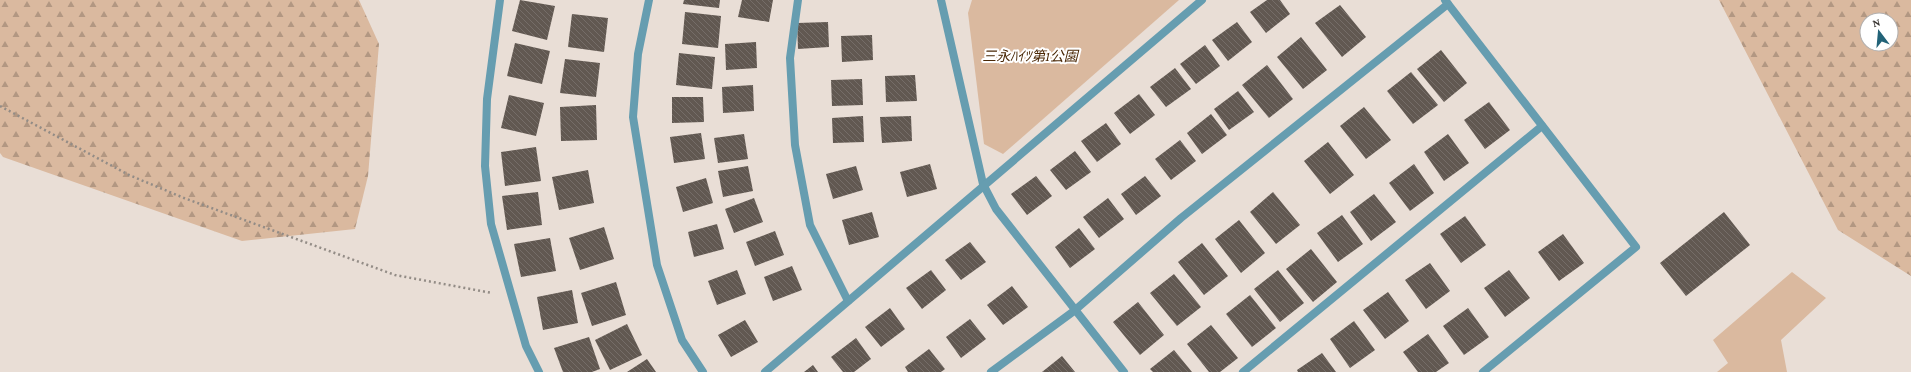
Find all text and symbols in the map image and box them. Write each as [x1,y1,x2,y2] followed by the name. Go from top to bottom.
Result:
[1859,12,1899,52] north arrow
[1871,15,1882,29] text: N
[982,48,1080,64] park label: 三永ﾊｲﾂ第1公園

